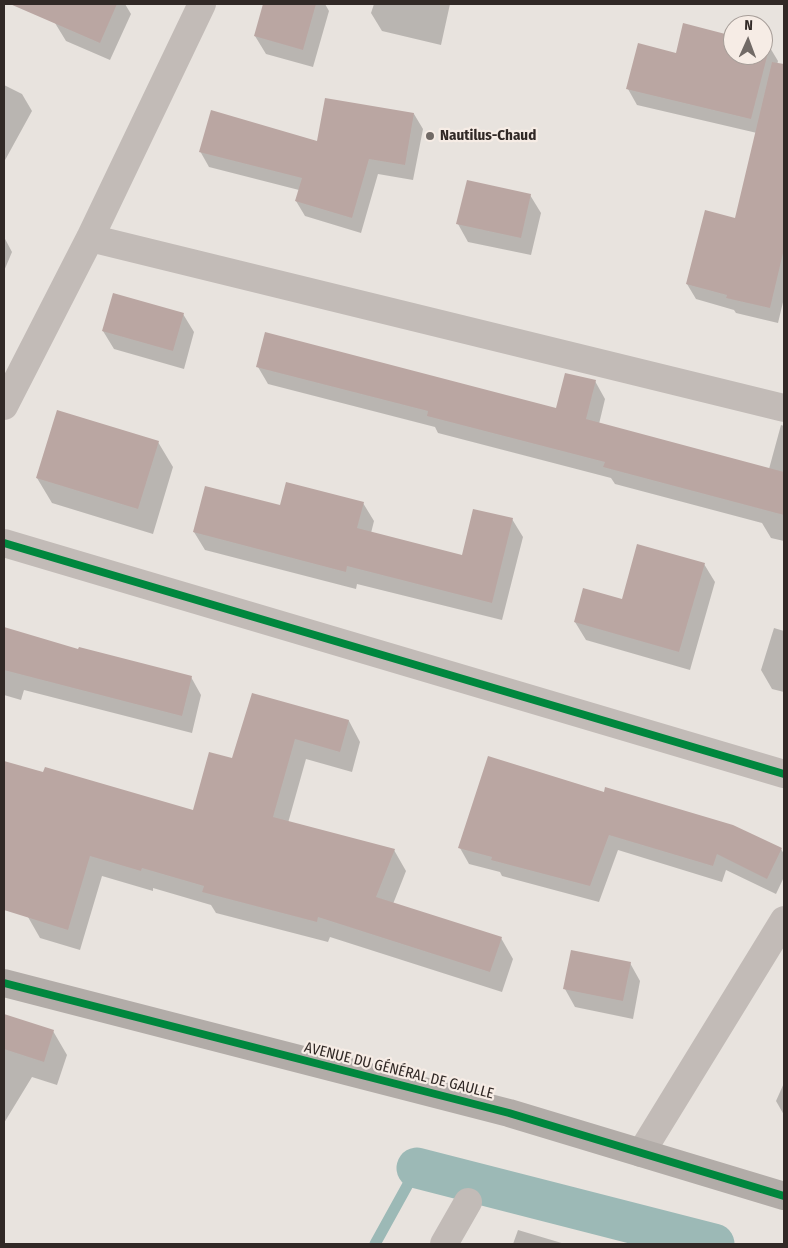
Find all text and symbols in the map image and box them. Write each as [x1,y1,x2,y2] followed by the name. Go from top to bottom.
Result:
[723,15,773,65] north arrow
[744,17,753,34] text: N
[440,127,536,145] place label: Nautilus-Chaud
[424,130,436,142] marker: Nautilus-Chaud
[302,1039,496,1103] street label: AVENUE DU GÉNÉRAL DE GAULLE

